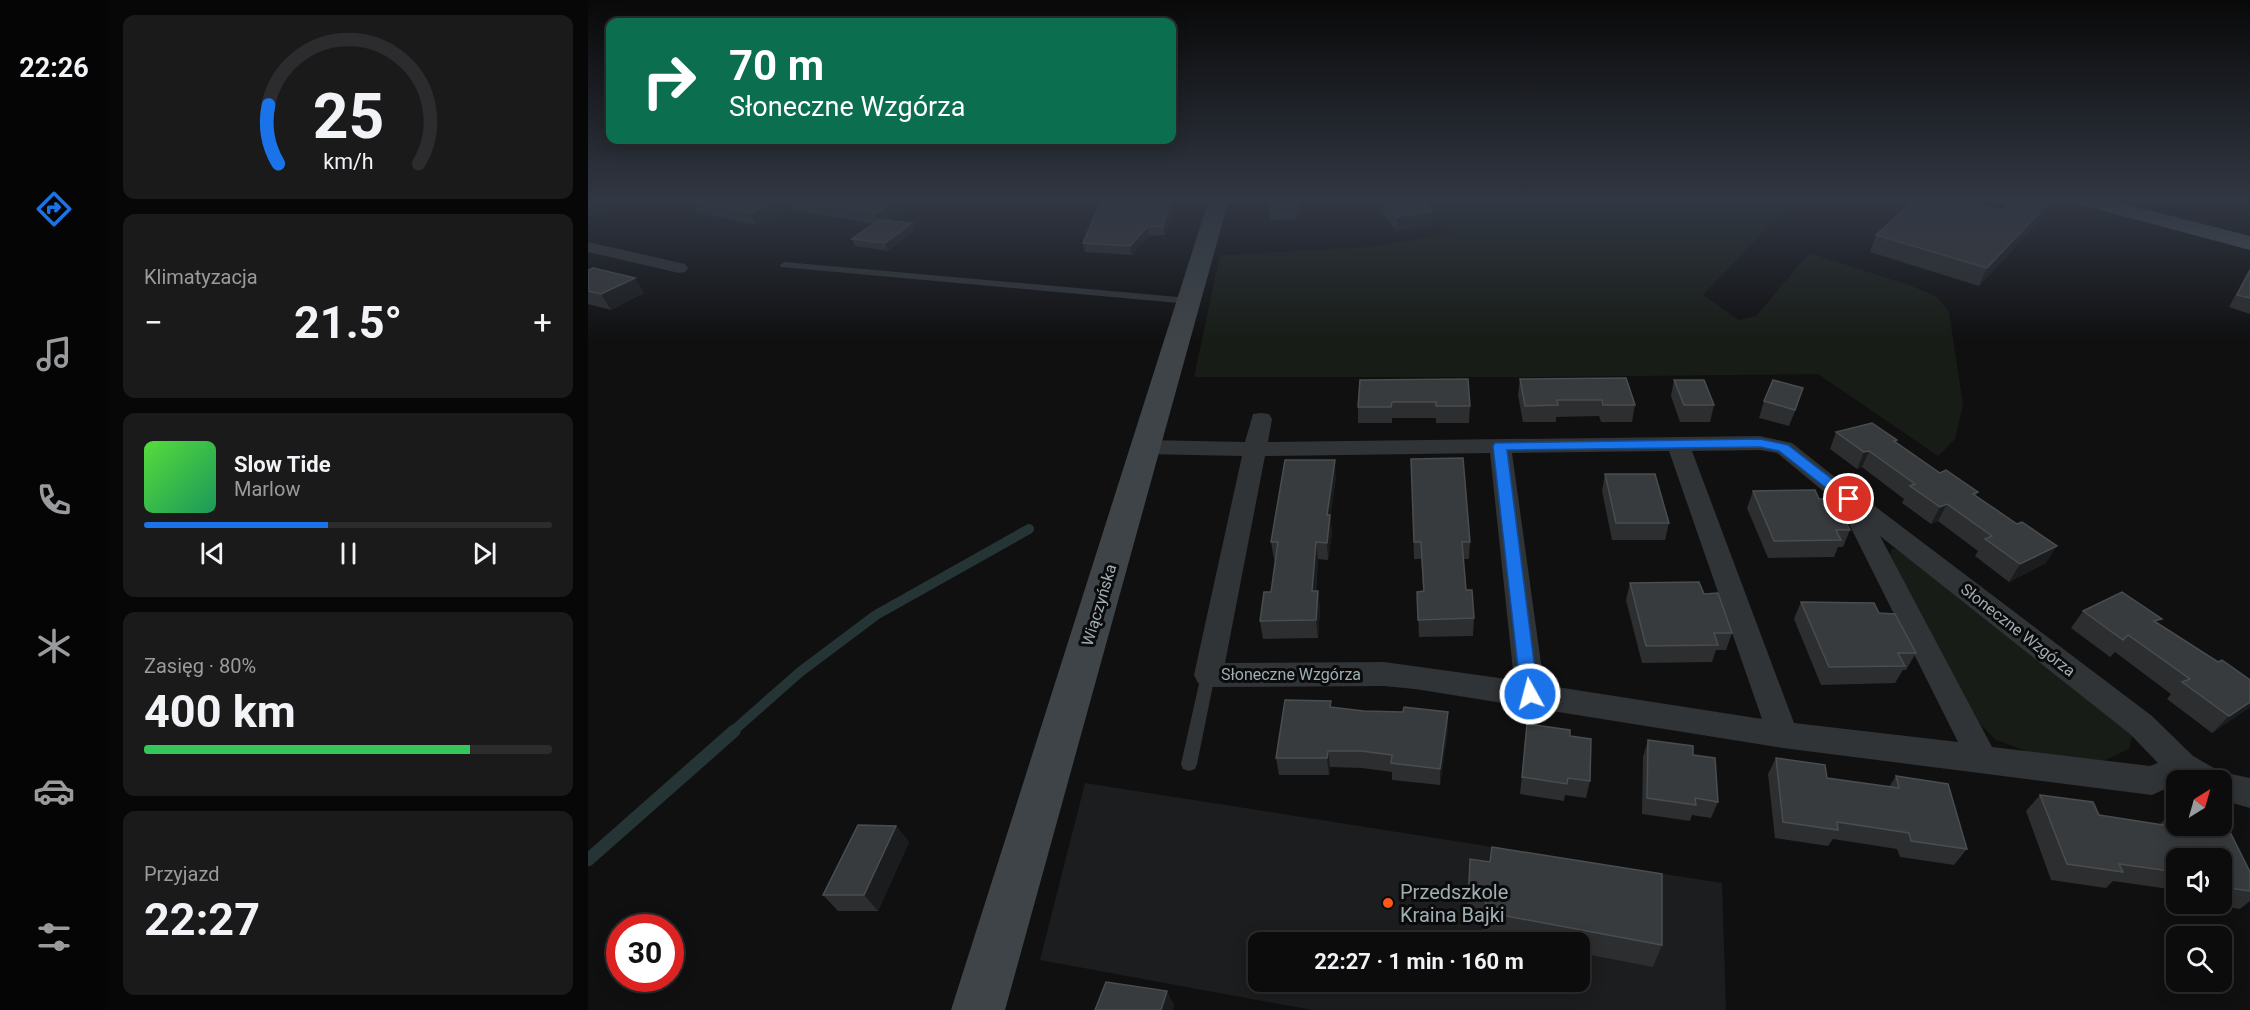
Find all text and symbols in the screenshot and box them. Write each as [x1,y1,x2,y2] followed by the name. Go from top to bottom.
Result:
[729,41,824,90] text: 70 m
[630,42,708,120] icon: right
[19,52,89,84] text: 22:26
[312,80,384,153] text: 25
[729,91,965,123] text: Słoneczne Wzgórza
[323,149,373,174] text: km/h
[33,188,75,230] icon: directions
[144,265,258,289] text: Klimatyzacja
[294,296,402,349] text: 21.5°
[144,303,163,342] text: −
[533,303,552,342] text: +
[33,333,75,375] icon: music
[234,452,331,477] text: Slow Tide
[1823,473,1874,524] pin
[234,477,300,501] text: Marlow
[33,479,75,521] icon: phone
[1832,482,1865,515] icon: arrive
[196,537,229,570] icon: previous
[332,537,365,570] icon: pause
[468,537,501,570] icon: next
[1078,562,1120,648] street label: Wiączyńska
[1957,579,2079,681] street label: Słoneczne Wzgórza
[33,625,75,667] icon: climate
[144,654,256,678] text: Zasięg · 80%
[1498,662,1562,726] position arrow
[1221,665,1361,684] street label: Słoneczne Wzgórza
[144,685,296,738] text: 400 km
[33,770,75,812] icon: car
[2166,770,2232,836] north arrow
[2166,770,2232,992] map controls
[2166,848,2232,914] button: sound
[144,862,220,886] text: Przyjazd
[1400,880,1508,927] place label: Przedszkole Kraina Bajki
[144,893,260,946] text: 22:27
[1381,896,1395,910] marker: Przedszkole Kraina Bajki
[606,914,684,992] speed limit sign: 30
[33,916,75,958] icon: filters
[2166,926,2232,992] button: search
[1314,949,1524,974] text: 22:27 · 1 min · 160 m

